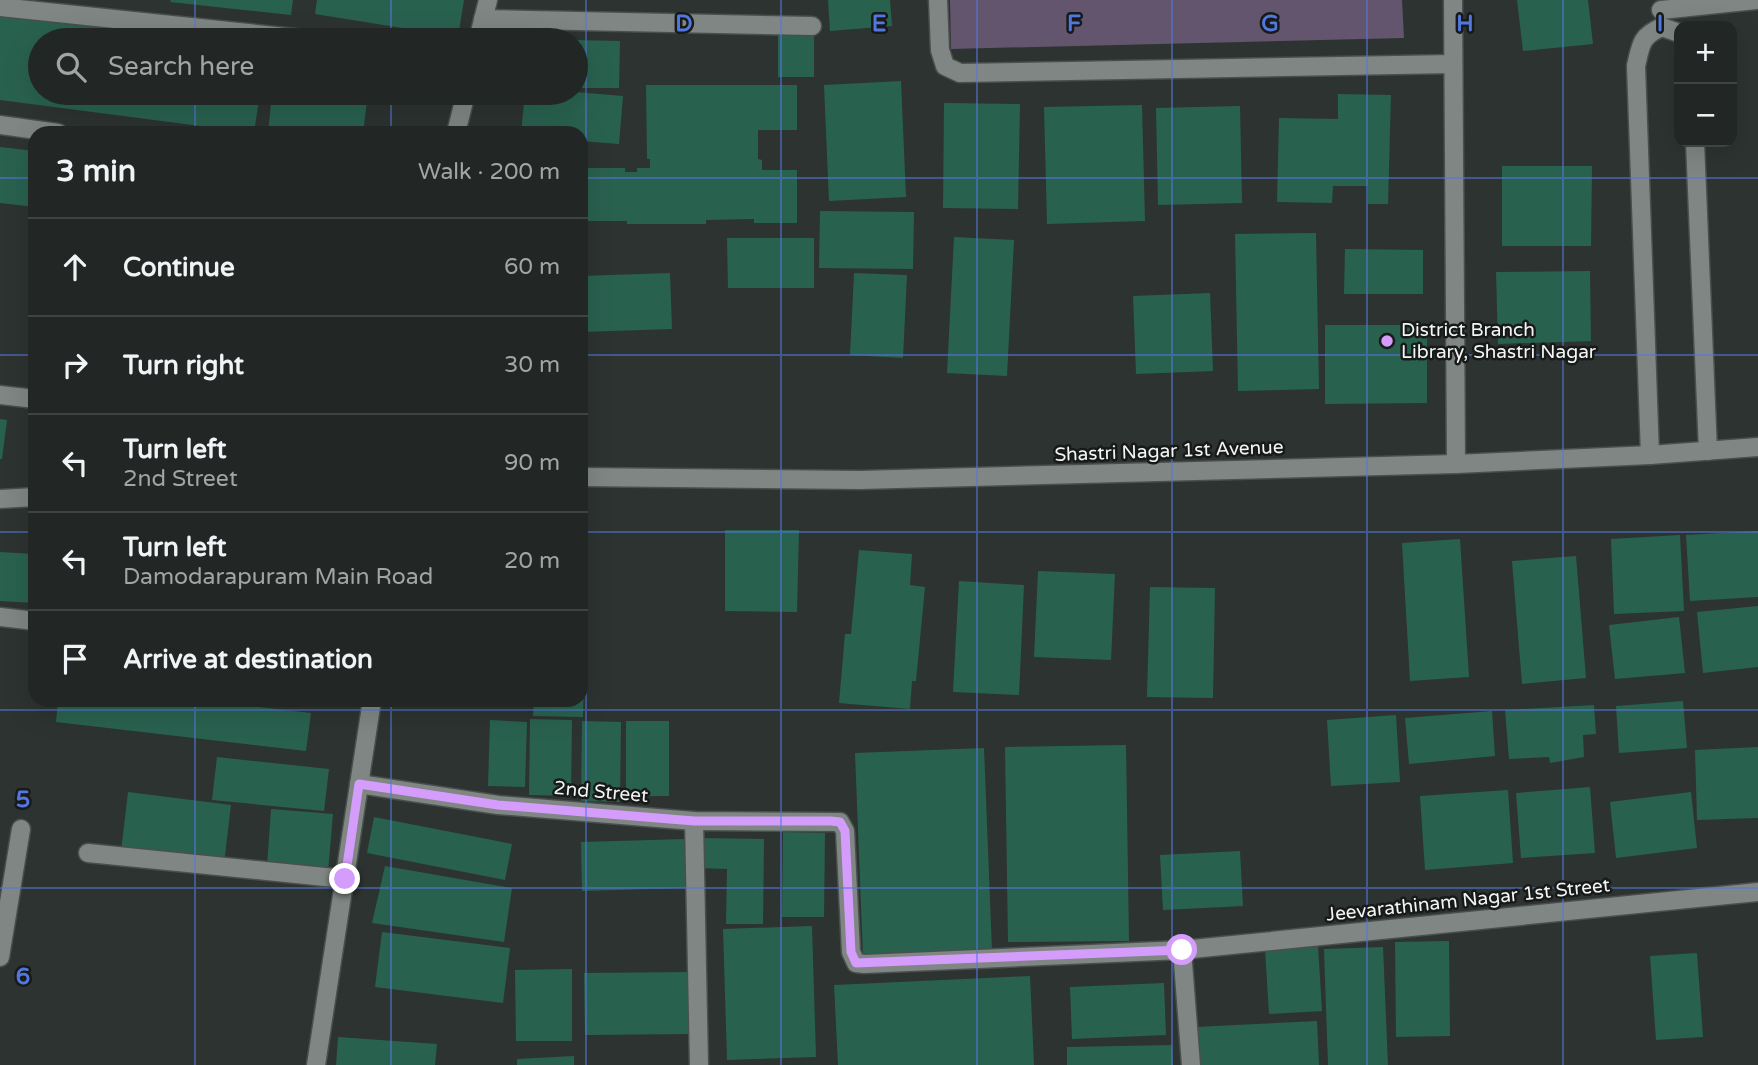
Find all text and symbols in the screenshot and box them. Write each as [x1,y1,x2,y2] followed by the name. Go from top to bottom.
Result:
[675,10,693,38] text: D
[872,10,886,38] text: E
[1067,10,1081,38] text: F
[1261,10,1279,38] text: G
[1456,10,1474,38] text: H
[1657,10,1663,38] text: I
[1674,21,1737,147] map controls
[1674,21,1737,84] button: +
[28,28,588,105] search box
[52,48,90,86] icon: search
[108,51,254,82] text: Search here
[1674,84,1737,147] button: −
[56,153,136,190] text: 3 min
[418,158,560,186] text: Walk · 200 m
[56,248,94,286] icon: ahead
[123,252,235,283] text: Continue
[504,253,560,281] text: 60 m
[1401,319,1597,363] place label: District Branch Library, Shastri Nagar
[1379,333,1395,349] marker: District Branch Library, Shastri Nagar
[56,346,94,384] icon: right
[123,350,244,381] text: Turn right
[504,351,560,379] text: 30 m
[123,434,226,465] text: Turn left
[1054,436,1284,466] street label: Shastri Nagar 1st Avenue
[56,444,94,482] icon: left
[504,449,560,477] text: 90 m
[123,465,238,493] text: 2nd Street
[123,532,226,563] text: Turn left
[56,542,94,580] icon: left
[504,547,560,575] text: 20 m
[123,563,433,591] text: Damodarapuram Main Road
[56,640,94,678] icon: arrive
[123,644,373,675] text: Arrive at destination
[553,777,649,807] street label: 2nd Street
[16,786,30,814] text: 5
[329,863,360,894] route end
[1325,874,1611,926] street label: Jeevarathinam Nagar 1st Street
[1166,934,1197,965] route start
[16,963,30,991] text: 6

